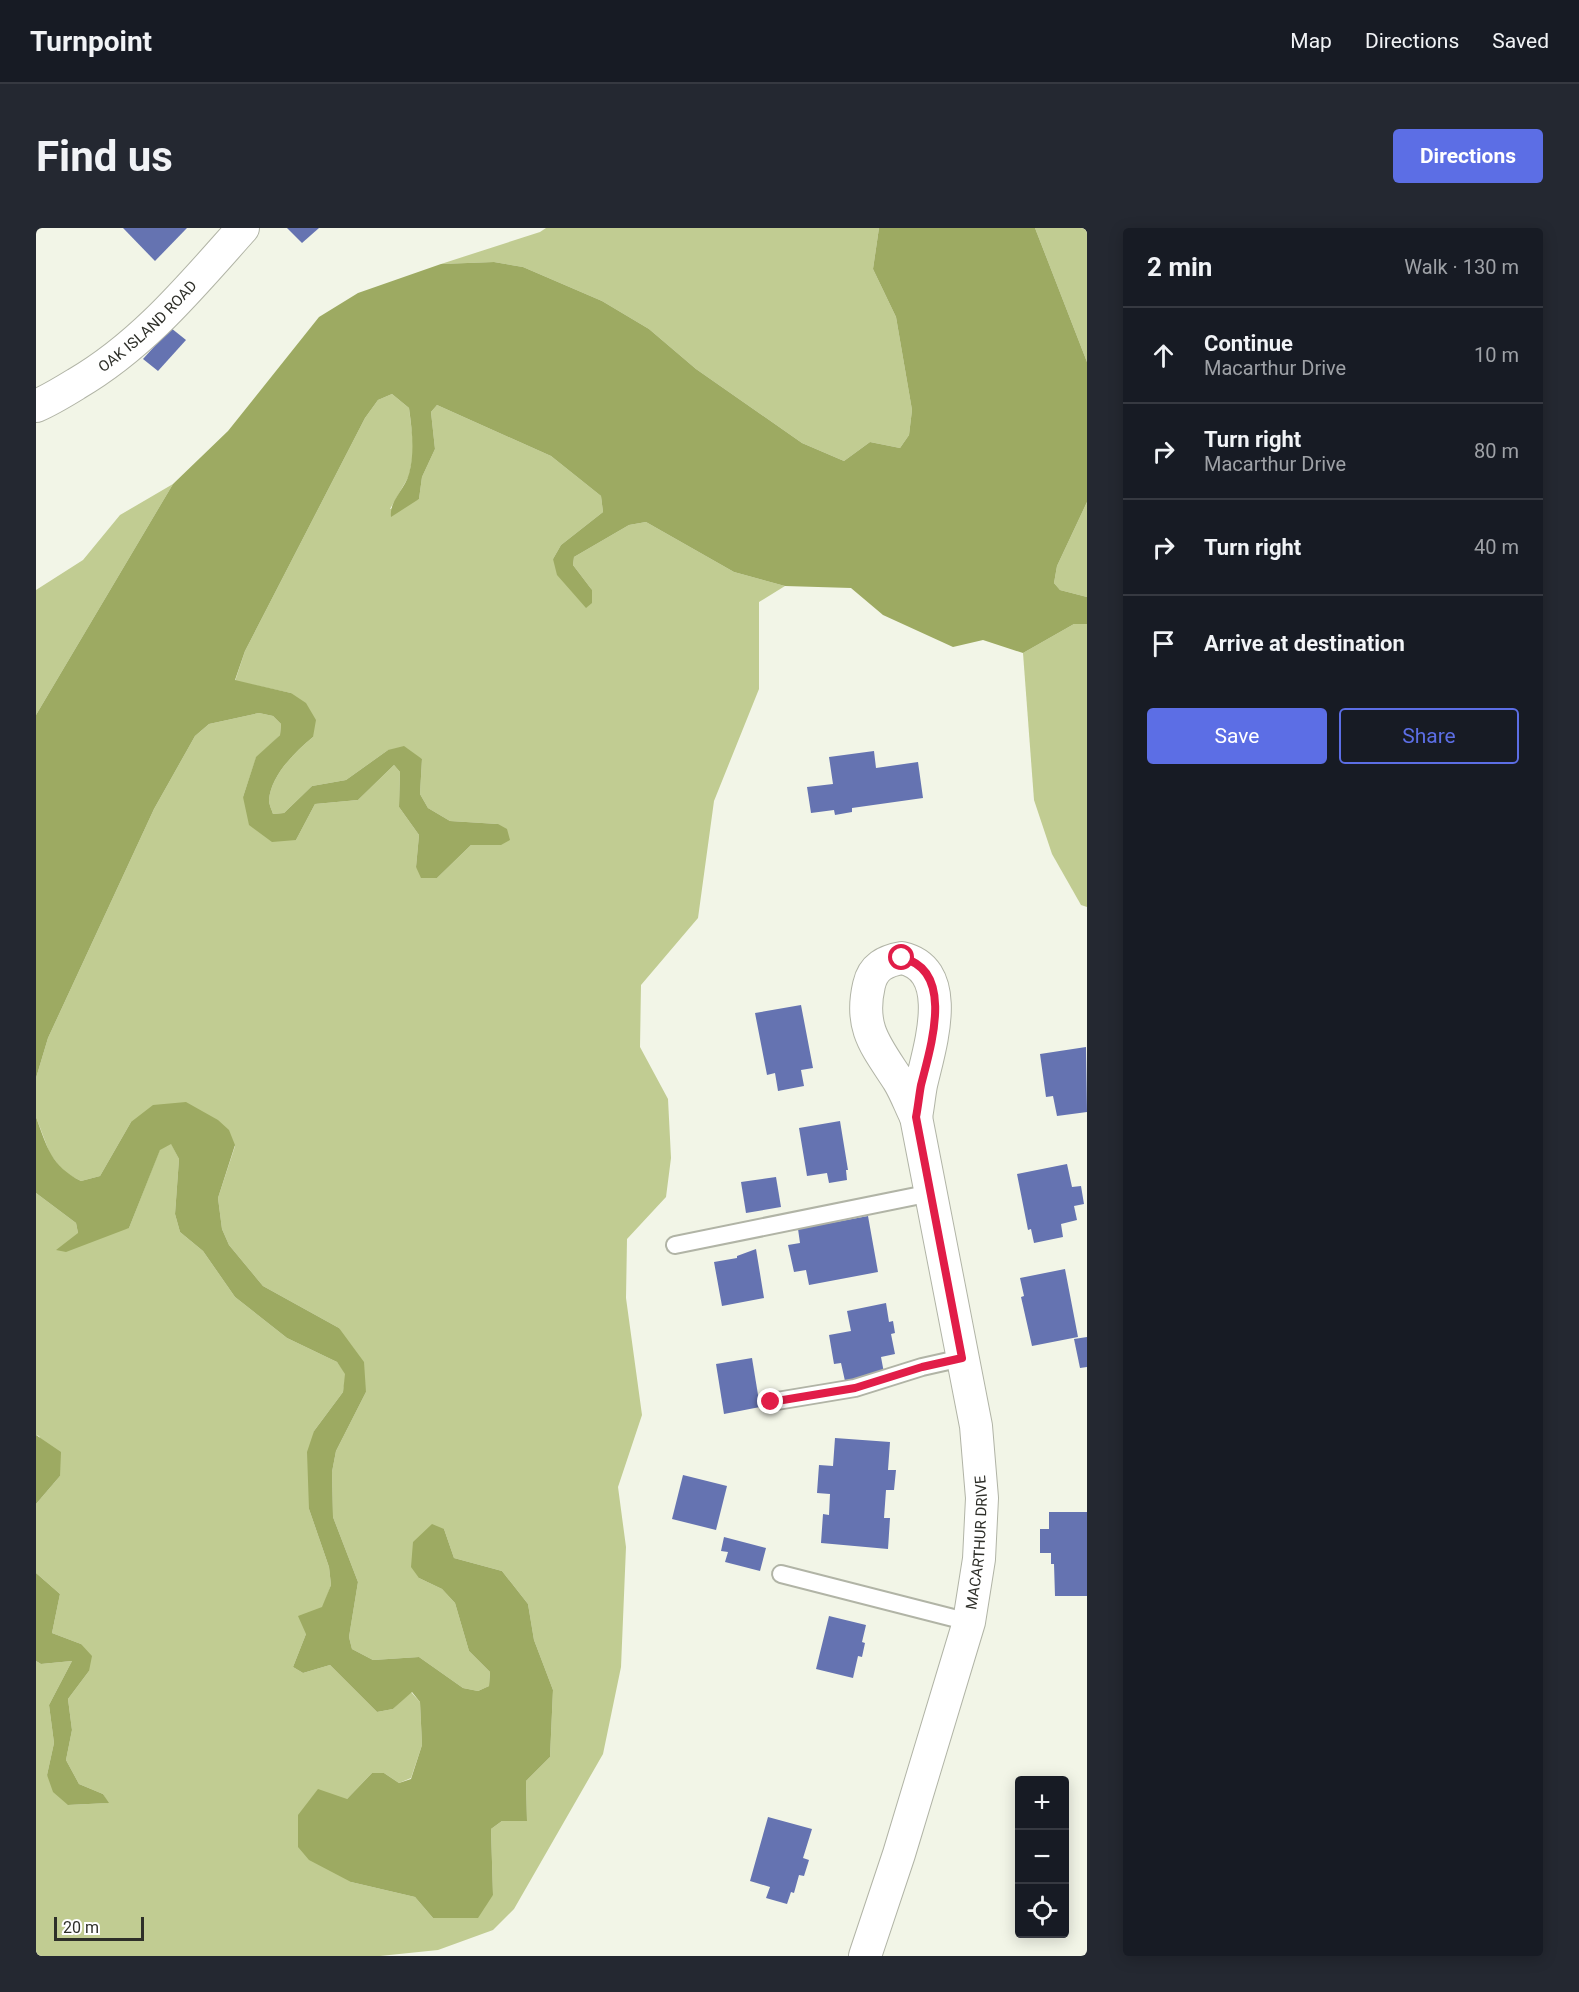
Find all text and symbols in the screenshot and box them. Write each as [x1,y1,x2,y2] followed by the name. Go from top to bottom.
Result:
[30,25,152,58] text: Turnpoint
[1290,29,1332,53] text: Map
[1365,29,1459,53] text: Directions
[1492,29,1549,53] text: Saved
[1393,129,1543,183] button: Directions
[36,132,173,181] text: Find us
[1147,252,1212,282] text: 2 min
[1404,255,1519,279] text: Walk · 130 m
[95,277,201,376] street label: OAK ISLAND ROAD
[1204,331,1293,356] text: Continue
[1147,339,1180,372] icon: ahead
[1474,343,1519,367] text: 10 m
[1204,356,1346,380] text: Macarthur Drive
[1204,427,1301,452] text: Turn right
[1147,435,1180,468] icon: right
[1474,439,1519,463] text: 80 m
[1204,452,1346,476] text: Macarthur Drive
[1147,531,1180,564] icon: right
[1204,535,1301,560] text: Turn right
[1474,535,1519,559] text: 40 m
[1147,627,1180,660] icon: arrive
[1204,631,1405,656] text: Arrive at destination
[1147,708,1327,764] button: Save
[1339,708,1519,764] button: Share
[888,944,914,970] route start
[757,1388,783,1414] route end
[962,1474,991,1611] street label: MACARTHUR DRIVE
[1015,1776,1069,1938] map controls
[1015,1776,1069,1830] button: +
[1015,1830,1069,1884] button: −
[1015,1884,1069,1938] button: locate
[54,1914,144,1942] scale bar
[63,1918,99,1937] text: 20 m

